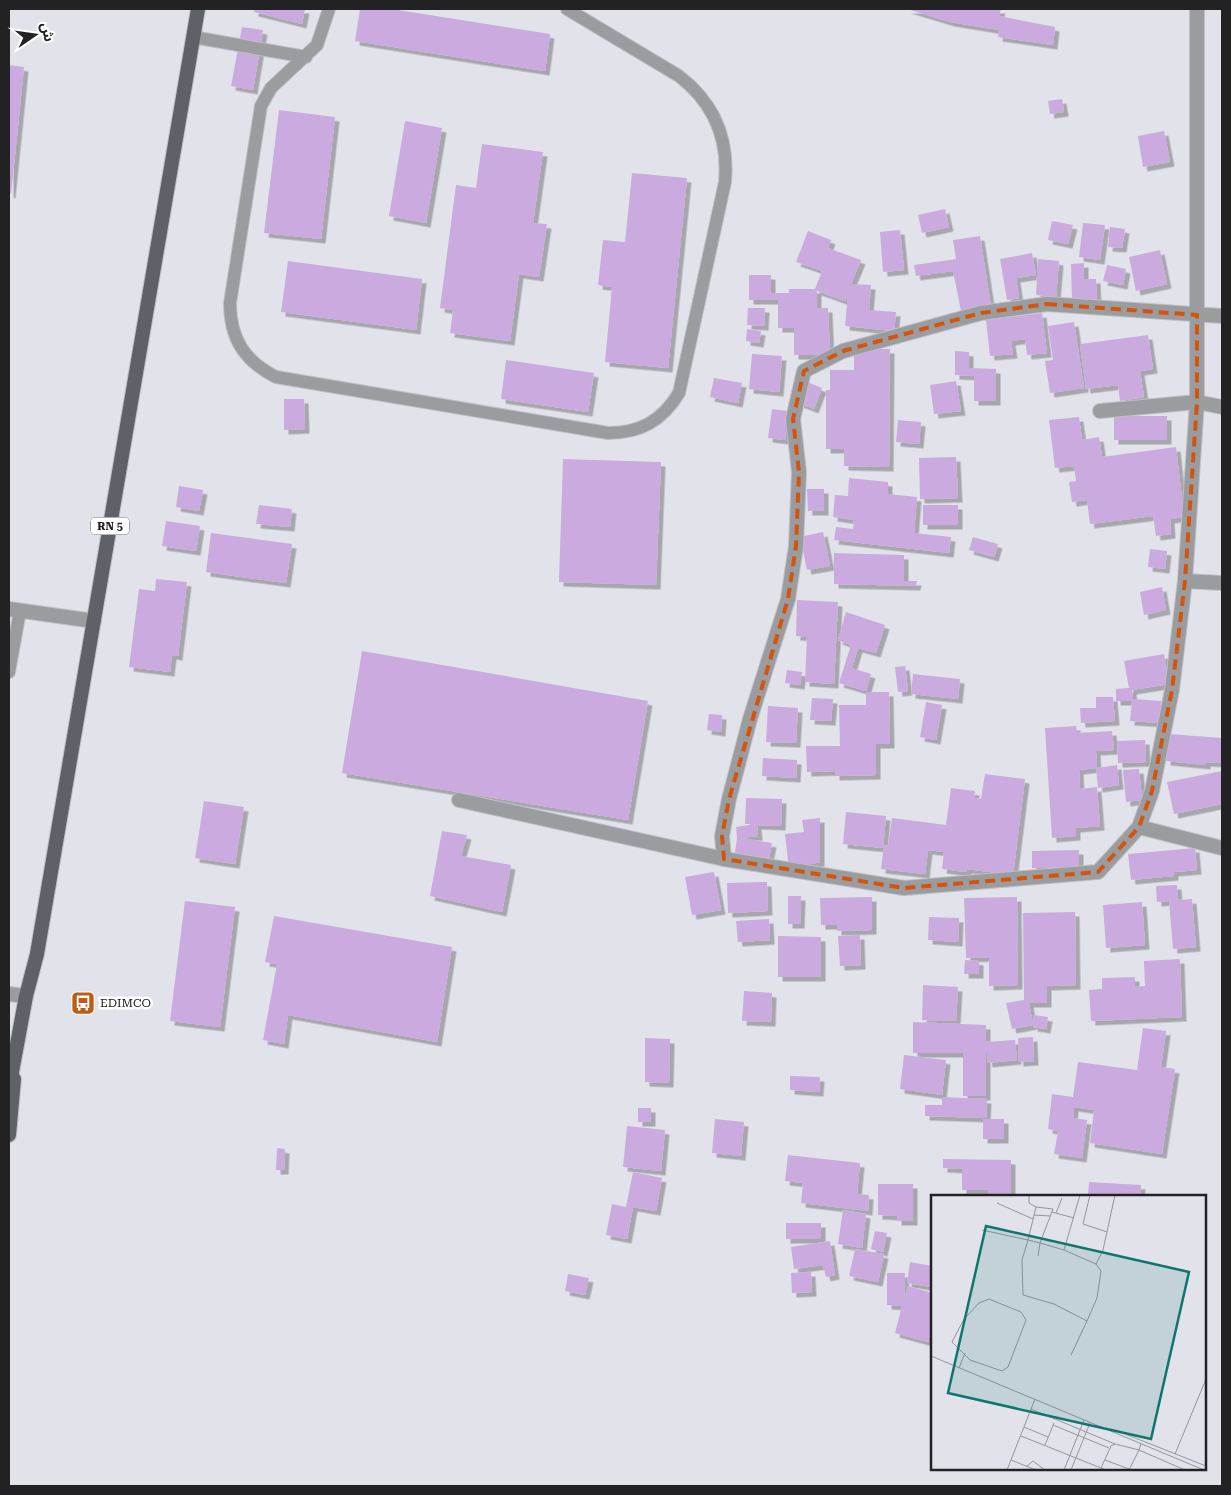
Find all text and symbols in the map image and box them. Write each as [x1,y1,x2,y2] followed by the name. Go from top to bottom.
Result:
[10,10,60,60] north arrow
[38,21,58,43] text: ش
[91,518,129,534] road number: RN 5
[70,990,96,1016] bus stop icon: EDIMCO
[100,996,151,1010] place label: EDIMCO
[931,1195,1206,1470] inset map

